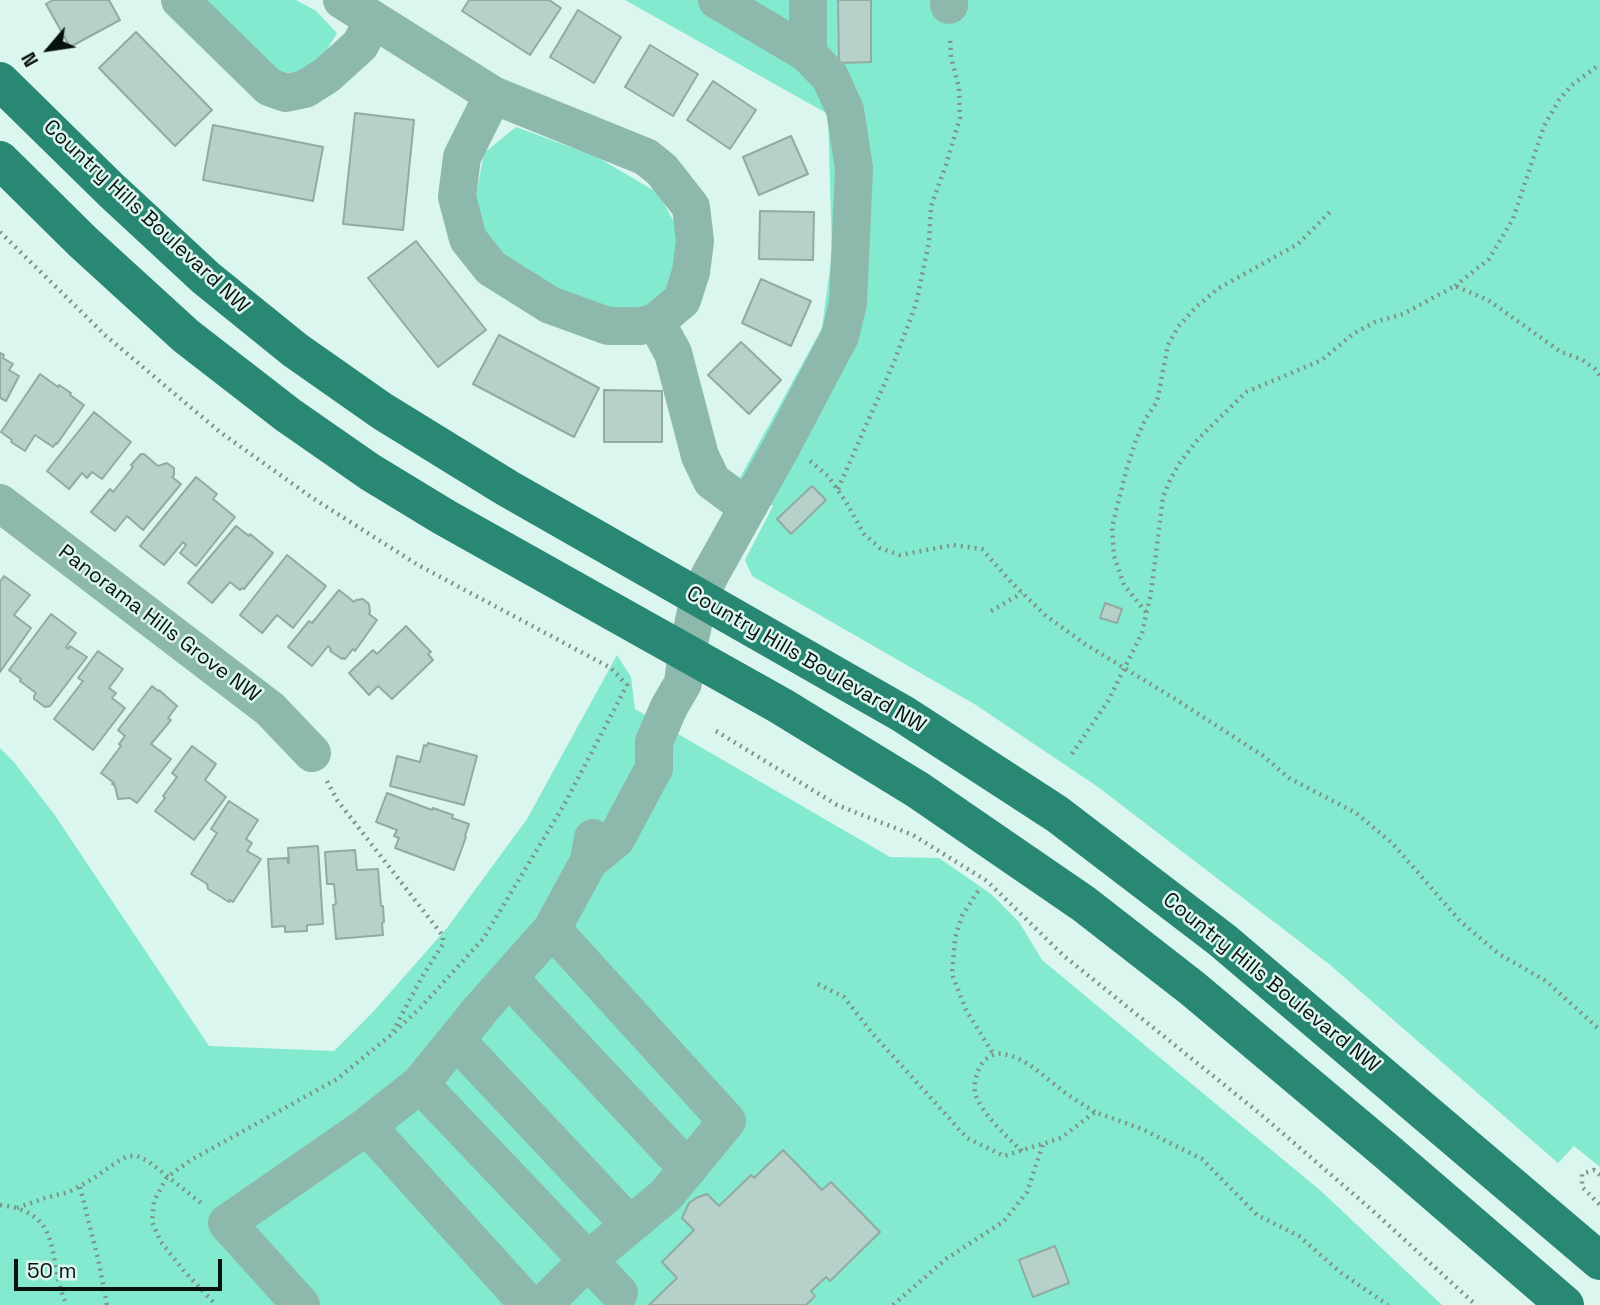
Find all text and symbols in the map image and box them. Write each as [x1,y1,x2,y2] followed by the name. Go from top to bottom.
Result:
[14,14,84,84] north arrow
[16,48,44,71] text: N
[38,115,254,319] street label: Country Hills Boulevard NW
[53,540,265,708] street label: Panorama Hills Grove NW
[682,581,930,739] street label: Country Hills Boulevard NW
[1157,888,1385,1078] street label: Country Hills Boulevard NW
[18,1246,226,1290] scale bar
[27,1257,77,1284] text: 50 m

